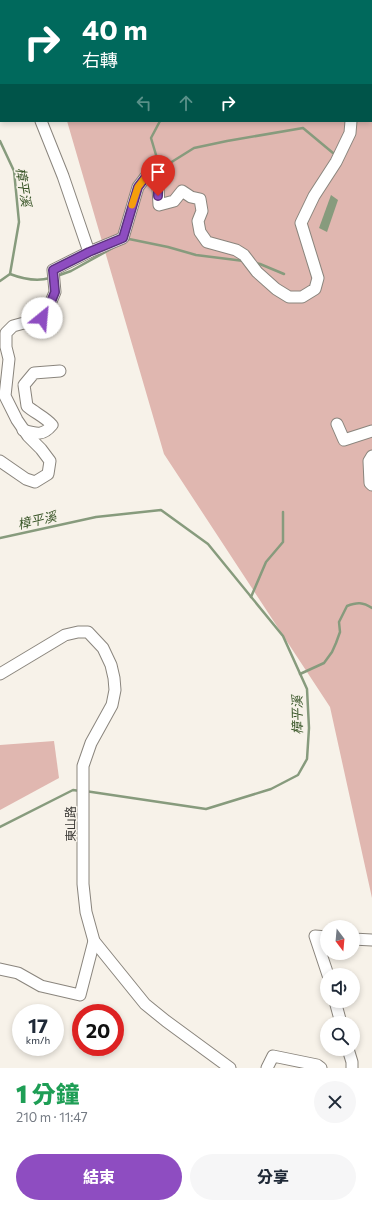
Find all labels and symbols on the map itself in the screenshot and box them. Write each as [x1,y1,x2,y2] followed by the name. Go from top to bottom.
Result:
[141,155,175,196] pin
[13,166,35,209] water label: 樟平溪
[21,297,63,339] position arrow
[16,507,60,532] water label: 樟平溪
[289,693,305,735] water label: 樟平溪
[63,806,77,842] street label: 東山路
[320,920,360,960] north arrow
[72,1004,124,1056] speed limit sign: 20

